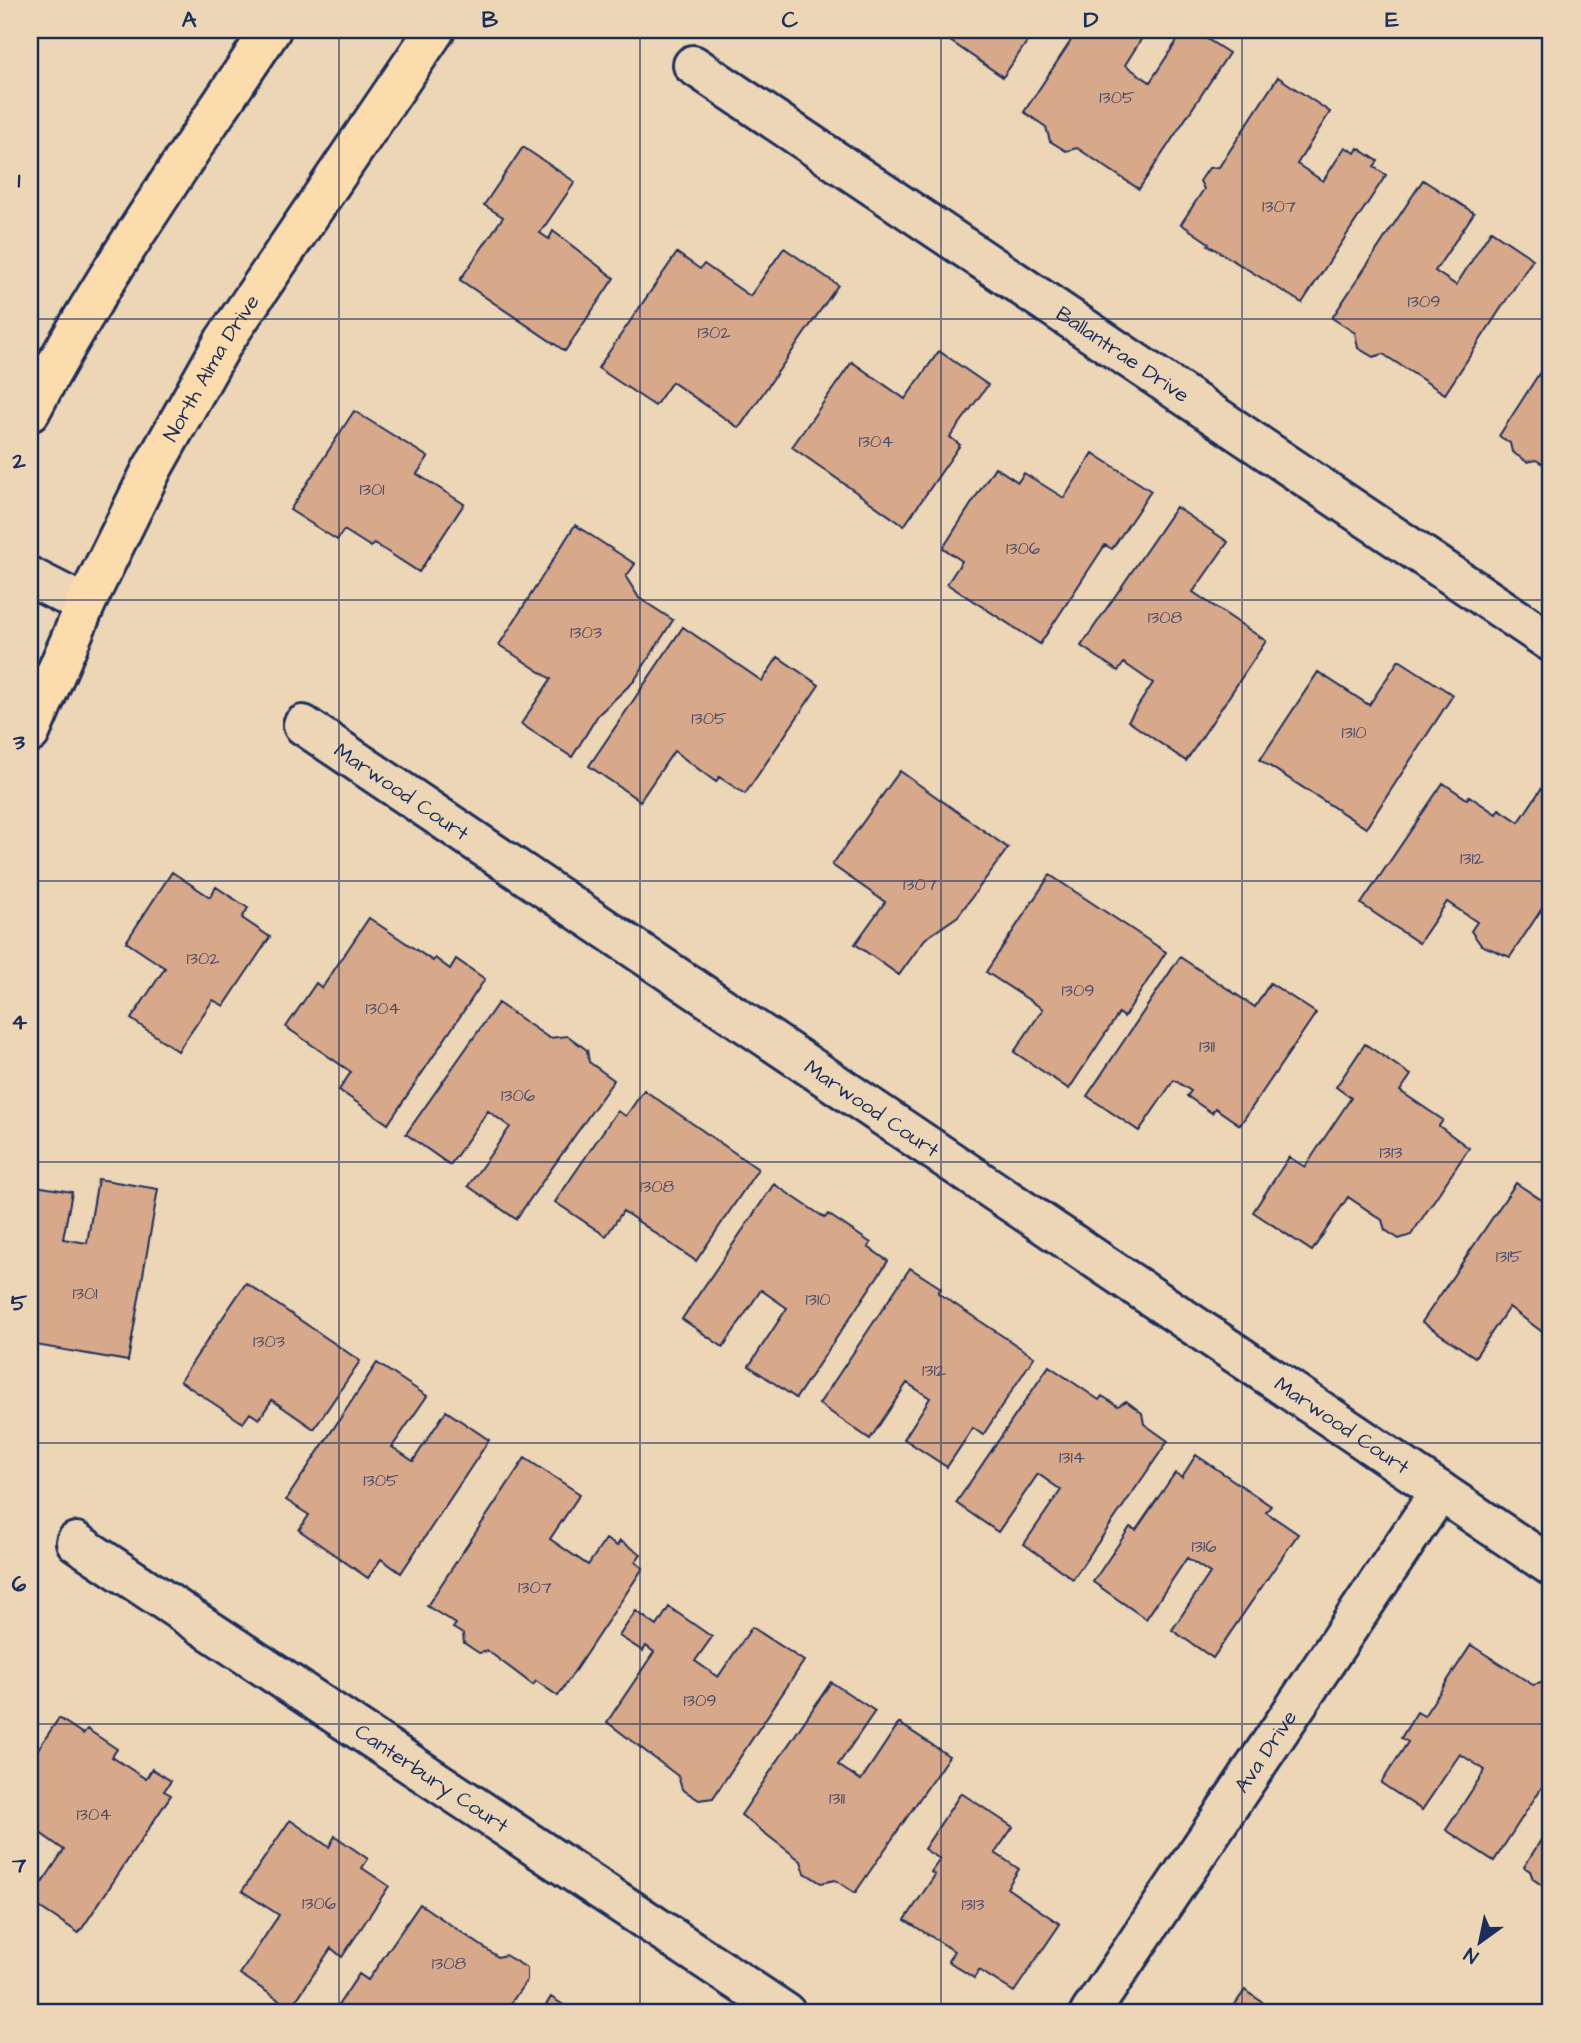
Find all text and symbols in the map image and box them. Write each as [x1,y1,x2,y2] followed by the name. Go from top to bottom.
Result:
[182,4,197,36] text: A
[482,4,499,36] text: B
[782,4,799,36] text: C
[1084,4,1099,36] text: D
[1385,4,1399,36] text: E
[1099,85,1135,110] house number: 1305
[18,164,21,196] text: 1
[1262,194,1296,219] house number: 1307
[156,288,266,447] street label: North Alma Drive
[1407,289,1441,314] house number: 1309
[1051,299,1195,409] street label: Ballantrae Drive
[697,320,731,345] house number: 1302
[858,429,894,454] house number: 1304
[11,445,26,477] text: 2
[359,477,385,502] house number: 1301
[1006,536,1040,561] house number: 1306
[1148,605,1183,630] house number: 1308
[570,620,602,645] house number: 1303
[691,706,727,731] house number: 1305
[1341,720,1367,745] house number: 1310
[12,726,25,758] text: 3
[329,736,475,848] street label: Marwood Court
[1460,846,1485,871] house number: 1312
[903,872,937,897] house number: 1307
[186,946,220,971] house number: 1302
[1061,978,1095,1003] house number: 1309
[365,996,401,1021] house number: 1304
[11,1006,27,1038] text: 4
[1199,1034,1215,1059] house number: 1311
[799,1052,945,1165] street label: Marwood Court
[501,1083,535,1108] house number: 1306
[1380,1140,1402,1165] house number: 1313
[640,1174,675,1199] house number: 1308
[1496,1244,1523,1269] house number: 1315
[72,1281,98,1306] house number: 1301
[11,1287,28,1319] text: 5
[805,1287,831,1312] house number: 1310
[253,1329,285,1354] house number: 1303
[922,1358,947,1383] house number: 1312
[1269,1369,1416,1481] street label: Marwood Court
[1059,1445,1085,1470] house number: 1314
[363,1468,399,1493] house number: 1305
[1191,1534,1217,1559] house number: 1316
[12,1568,27,1600] text: 6
[518,1575,552,1600] house number: 1307
[683,1688,717,1713] house number: 1309
[1227,1704,1304,1799] street label: Ava Drive
[349,1716,515,1840] street label: Canterbury Court
[829,1786,845,1811] house number: 1311
[76,1802,112,1827] house number: 1304
[11,1849,27,1881] text: 7
[302,1891,336,1916] house number: 1306
[962,1892,984,1917] house number: 1313
[1444,1906,1514,1976] north arrow
[1459,1940,1484,1970] text: N
[432,1951,467,1976] house number: 1308

